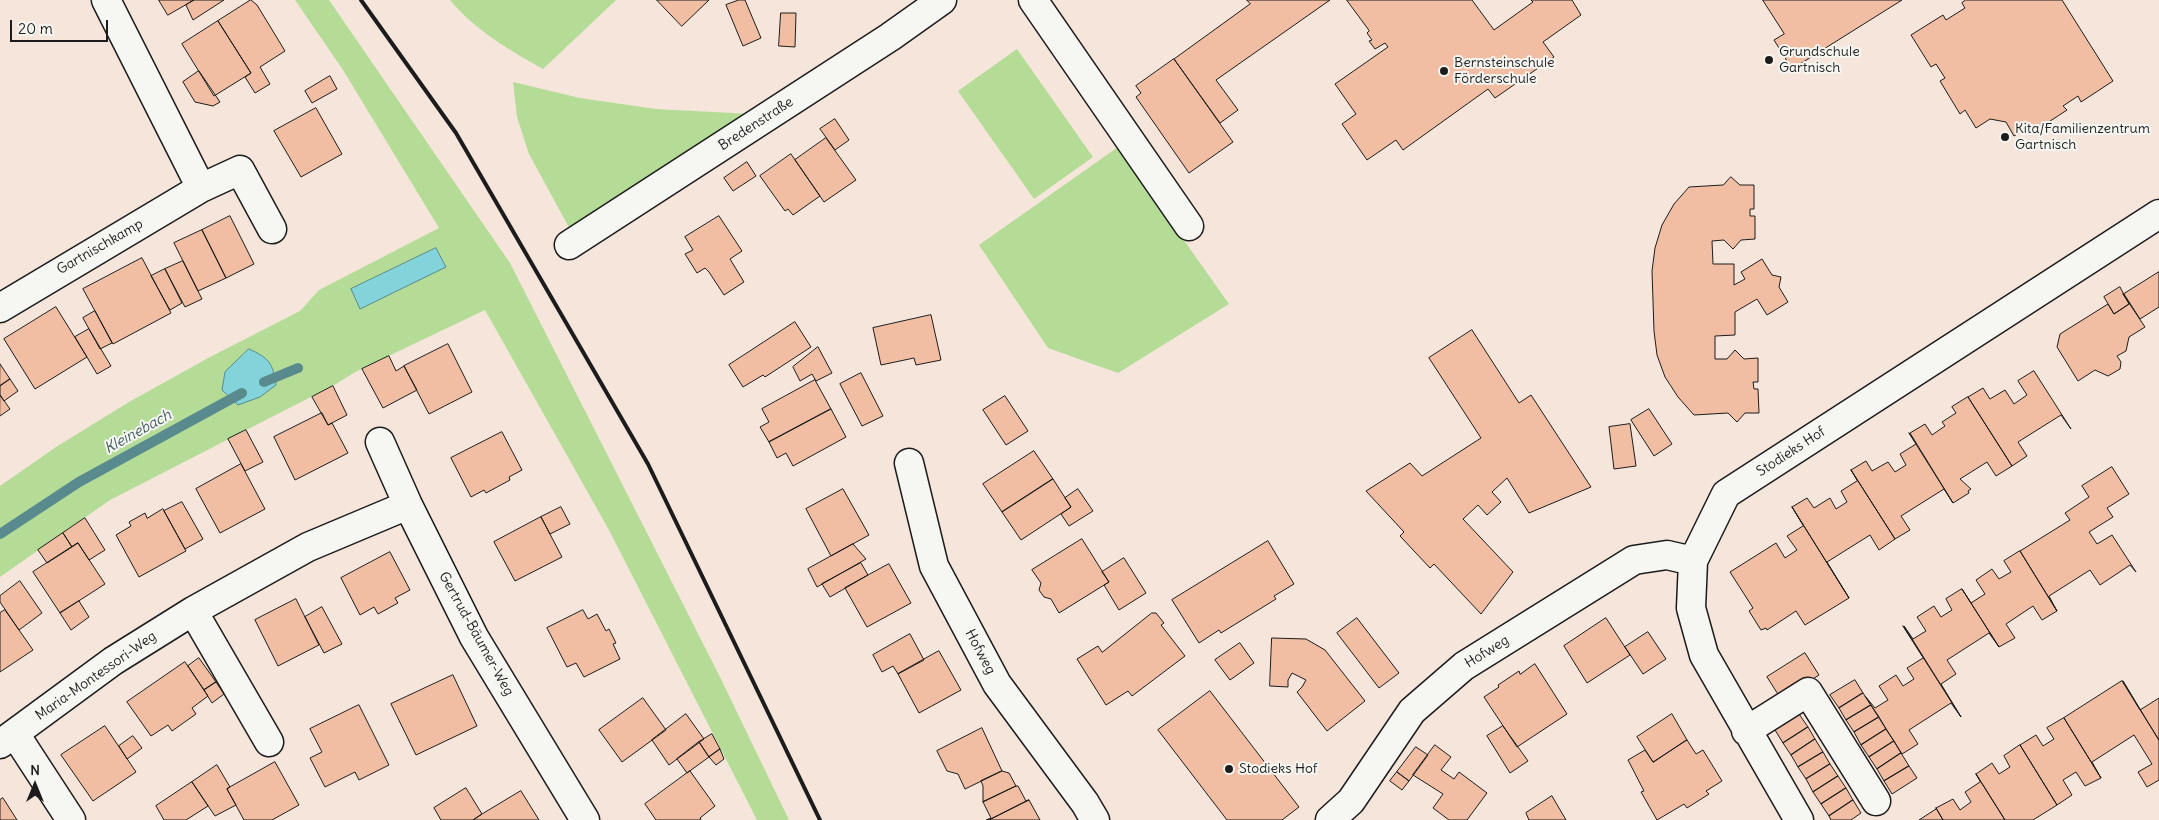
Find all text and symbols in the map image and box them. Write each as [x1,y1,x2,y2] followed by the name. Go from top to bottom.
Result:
[12,10,110,42] scale bar
[18,19,53,38] text: 20 m
[1779,44,1860,76] place label: Grundschule Gartnisch
[1763,54,1775,66] marker: Grundschule Gartnisch
[1454,55,1555,88] place label: Bernsteinschule Förderschule
[1438,65,1450,77] marker: Bernsteinschule Förderschule
[716,94,796,154] street label: Bredenstraße
[2015,121,2150,154] place label: Kita/Familienzentrum Gartnisch
[1999,131,2011,143] marker: Kita/Familienzentrum Gartnisch
[54,216,146,278] street label: Gartnischkamp
[101,406,175,458] water label: Kleinebach
[1754,424,1828,480] street label: Stodieks Hof
[435,569,517,699] street label: Gertrud-Bäumer-Weg
[961,627,999,677] street label: Hofweg
[32,628,160,724] street label: Maria-Montessori-Weg
[1462,632,1512,672] street label: Hofweg
[10,760,60,810] north arrow
[30,761,40,779] text: N
[1239,761,1317,777] place label: Stodieks Hof
[1223,763,1235,775] marker: Stodieks Hof

